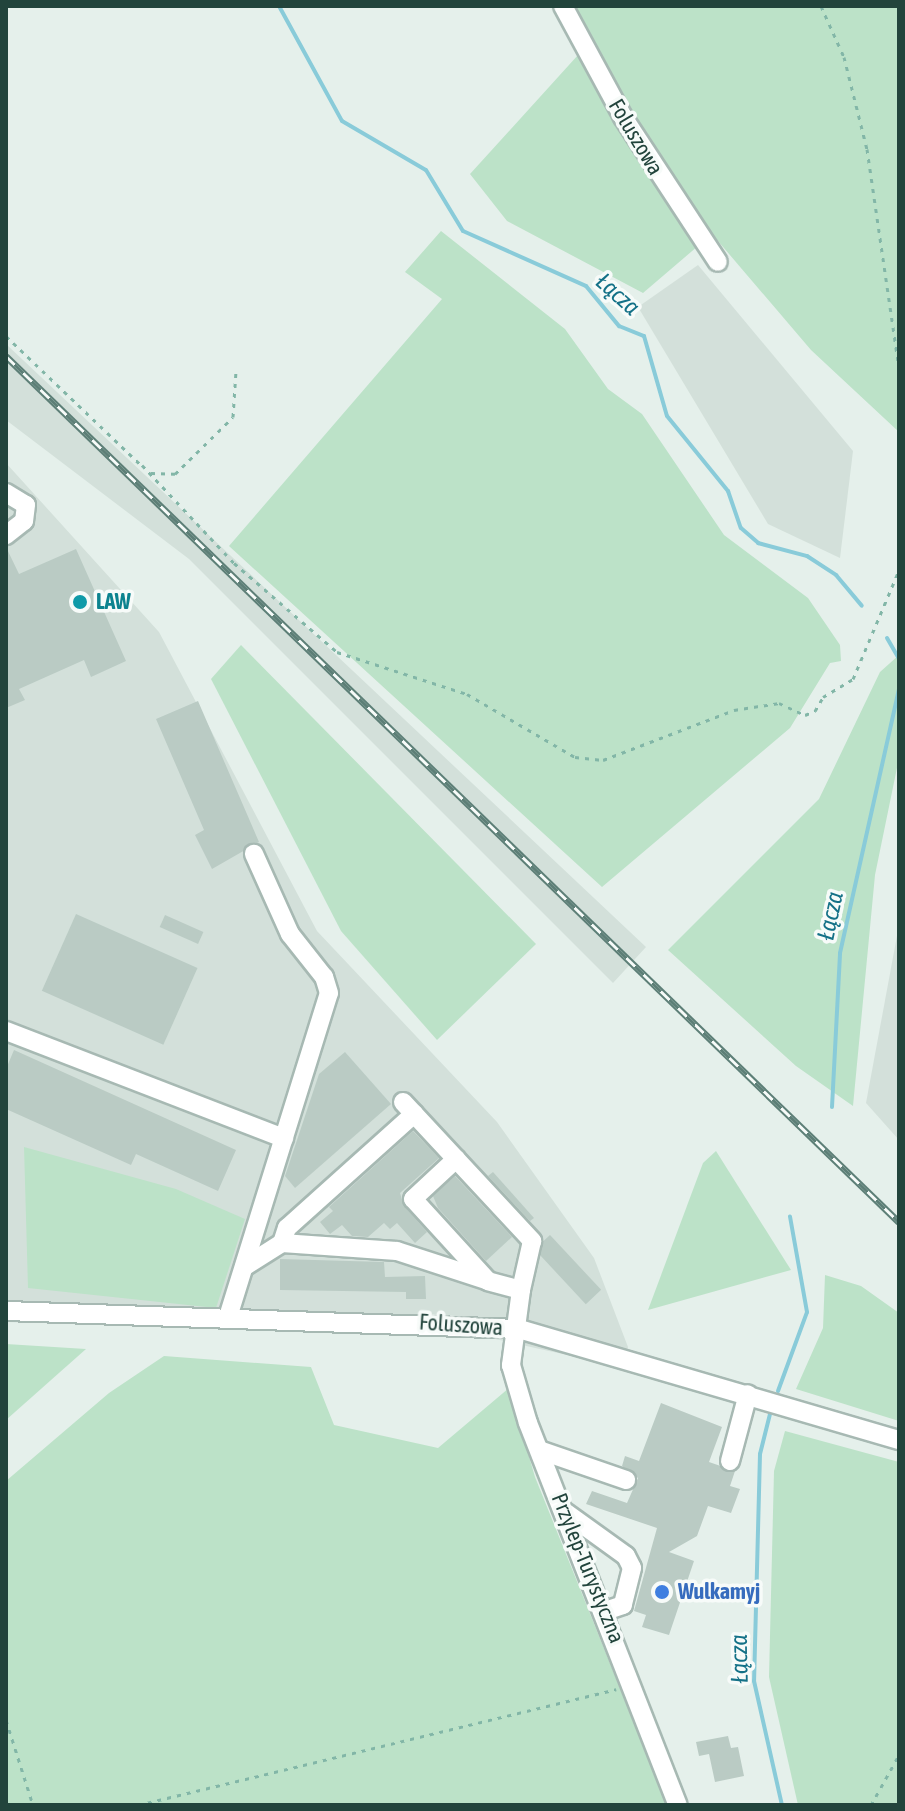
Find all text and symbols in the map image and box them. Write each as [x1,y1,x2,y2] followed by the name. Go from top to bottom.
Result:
[603,94,669,180] street label: Foluszowa
[590,267,646,321] water label: Łącza
[96,589,131,615] place label: LAW
[71,593,89,611] marker: LAW
[811,889,849,943] water label: Łącza
[418,1309,504,1341] street label: Foluszowa
[546,1489,630,1647] street label: Przylep-Turystyczna
[678,1579,760,1605] place label: Wulkamyj
[653,1583,671,1601] marker: Wulkamyj
[724,1634,754,1684] water label: Łącza

